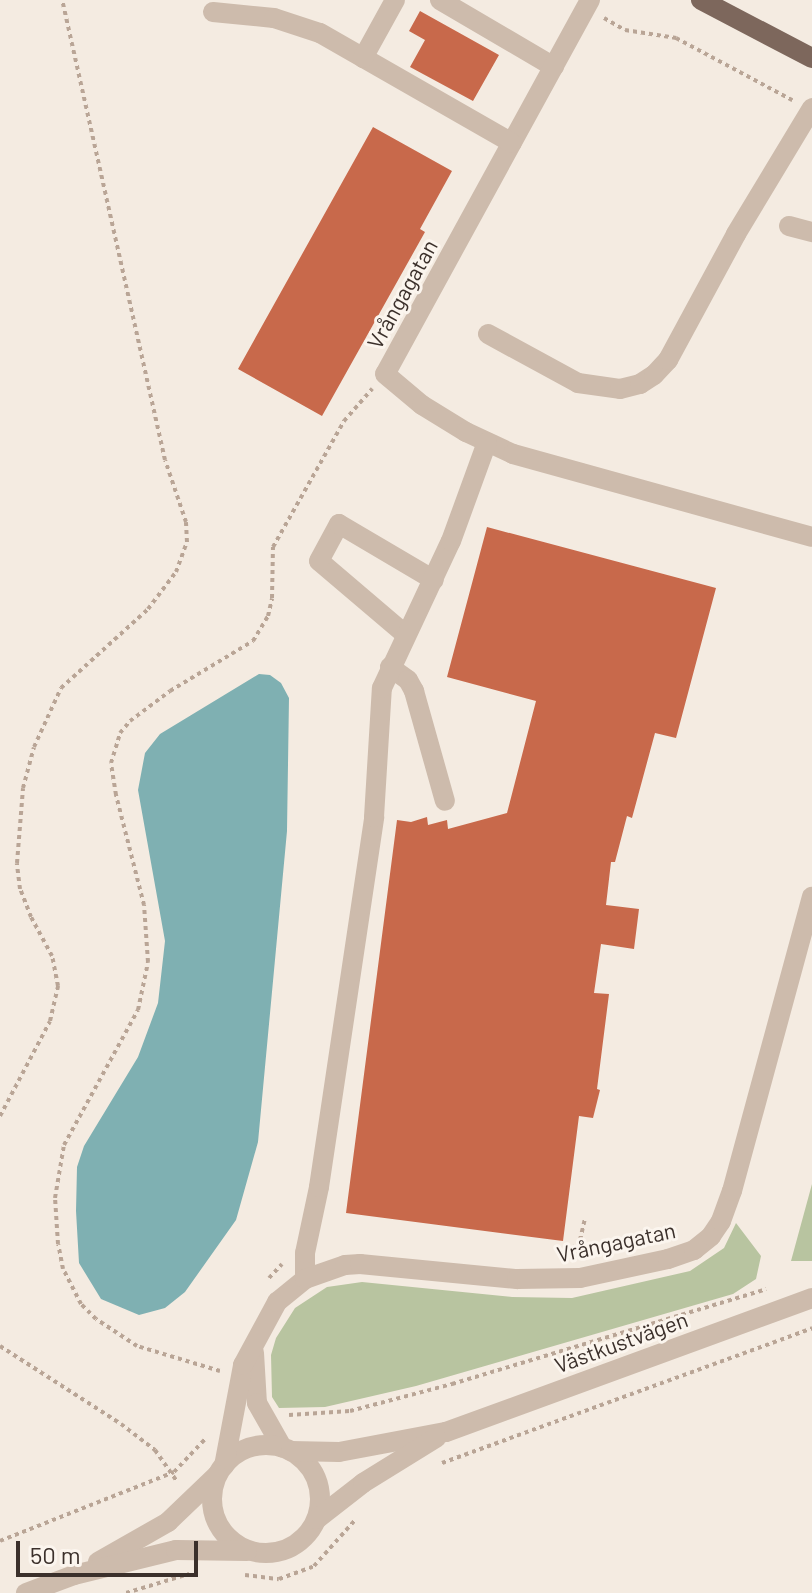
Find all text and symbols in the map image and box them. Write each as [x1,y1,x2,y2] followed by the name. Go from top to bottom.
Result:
[361,235,443,353] street label: Vrångagatan
[554,1217,678,1267] street label: Vrångagatan
[551,1306,691,1378] street label: Västkustvägen
[20,1525,202,1575] scale bar
[30,1540,81,1569] text: 50 m

